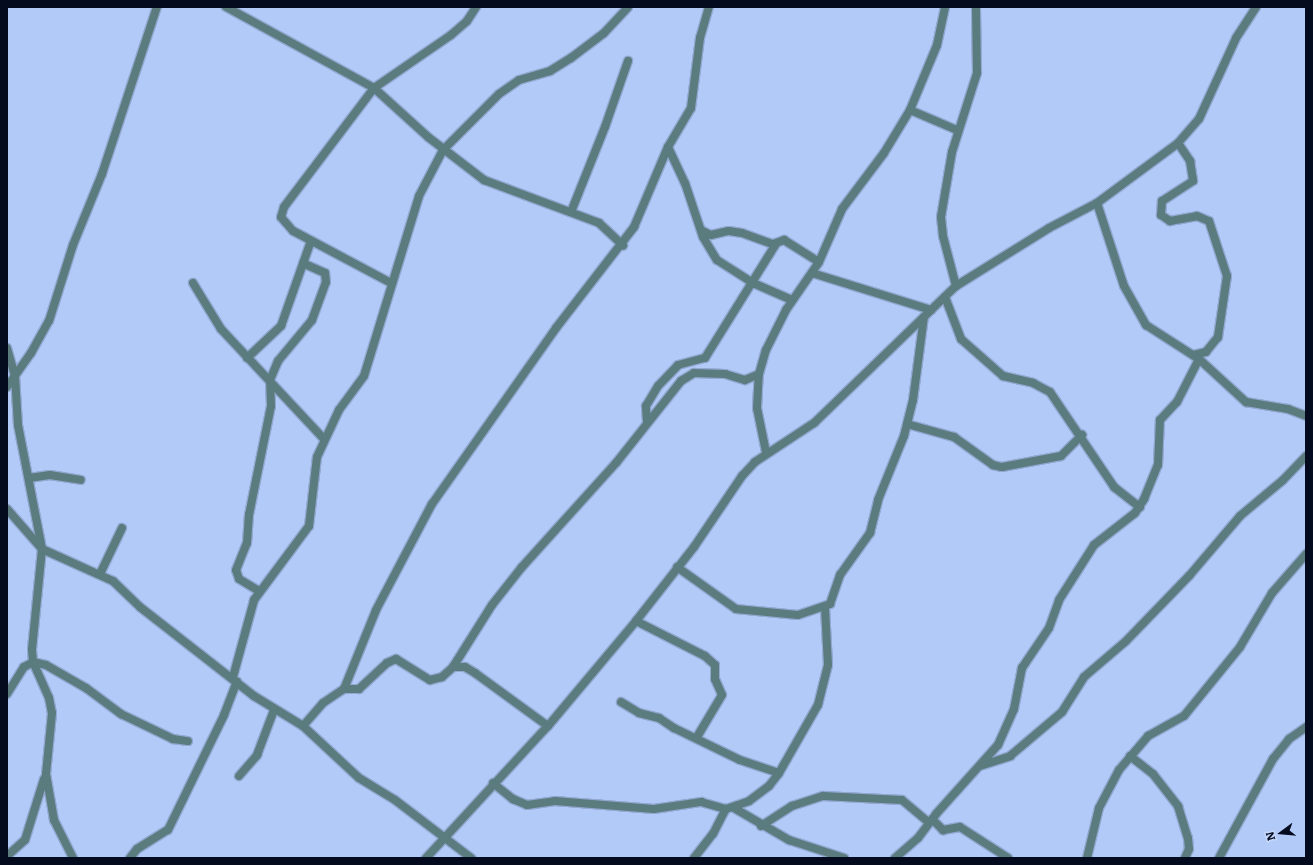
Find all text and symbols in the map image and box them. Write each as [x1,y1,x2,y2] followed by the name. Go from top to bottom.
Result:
[1261,813,1301,853] north arrow
[1261,830,1278,843] text: N

